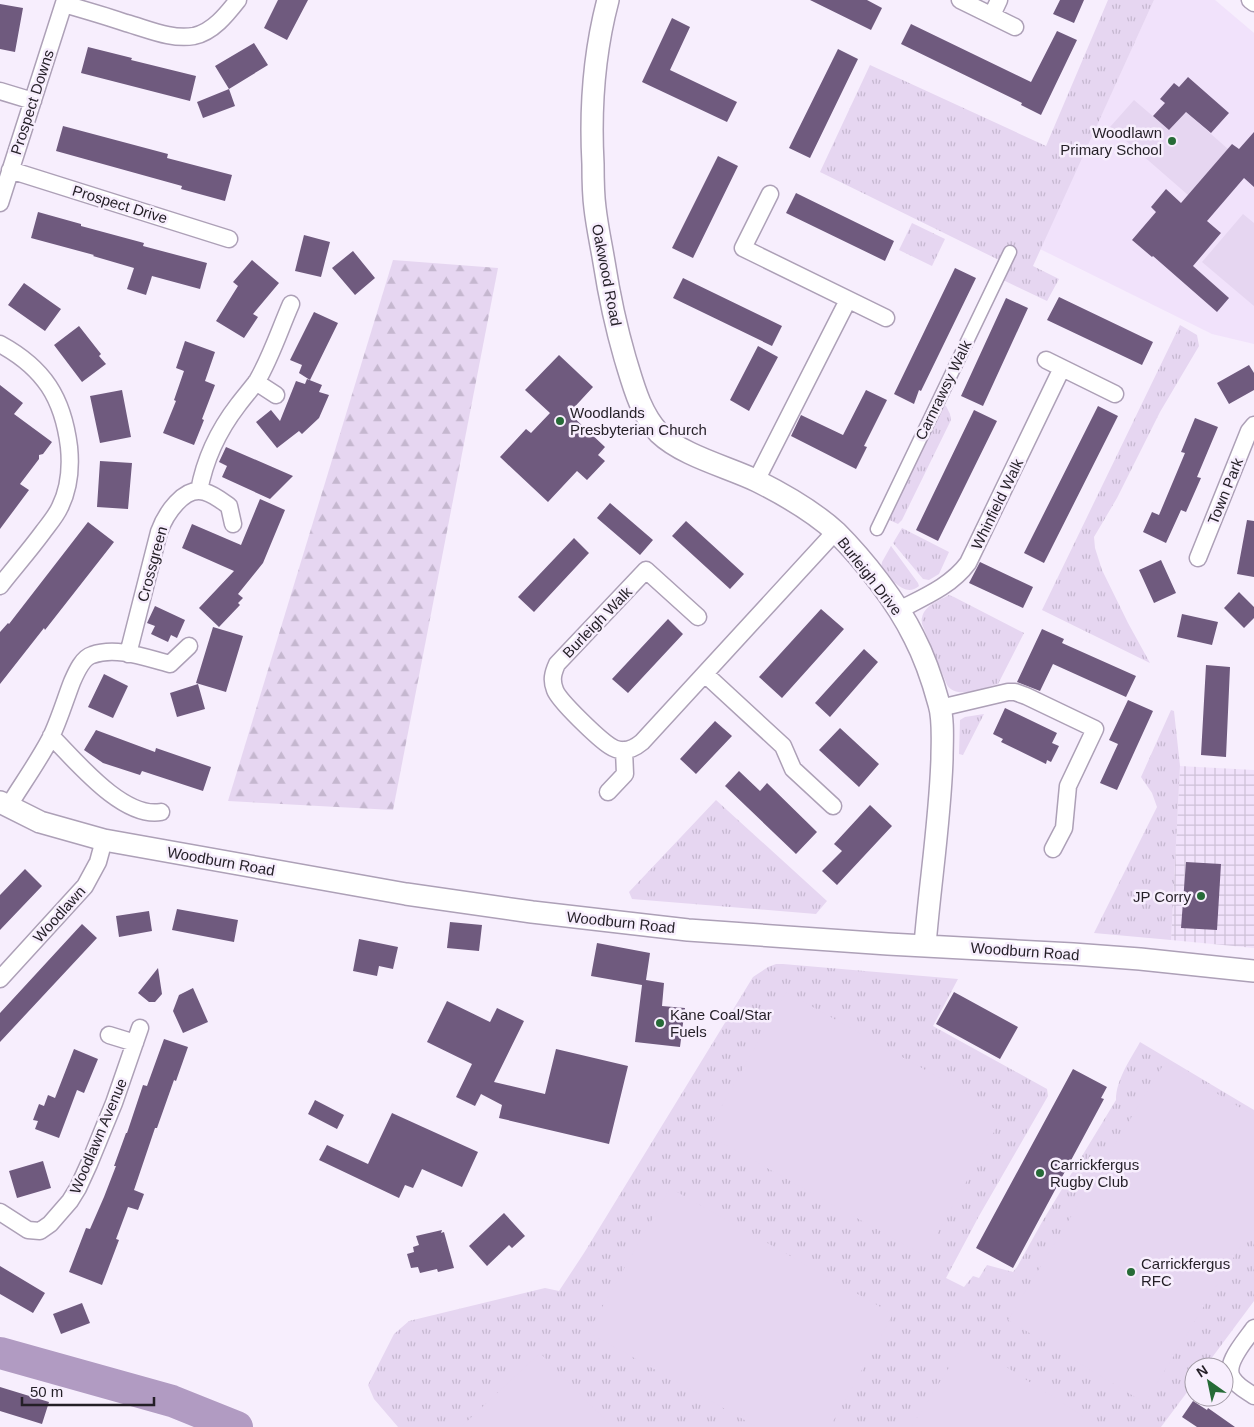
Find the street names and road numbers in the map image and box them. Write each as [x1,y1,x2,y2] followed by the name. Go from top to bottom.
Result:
[7,47,57,157] street label: Prospect Downs
[70,181,170,227] street label: Prospect Drive
[589,223,625,327] street label: Oakwood Road
[912,337,975,443] street label: Carnrawsy Walk
[1204,455,1246,527] street label: Town Park
[968,456,1026,552] street label: Whinfield Walk
[134,524,170,604] street label: Crossgreen
[834,534,906,618] street label: Burleigh Drive
[559,583,635,661] street label: Burleigh Walk
[166,843,276,879] street label: Woodburn Road
[29,882,89,946] street label: Woodlawn
[566,908,676,936] street label: Woodburn Road
[970,939,1080,963] street label: Woodburn Road
[66,1076,130,1196] street label: Woodlawn Avenue

